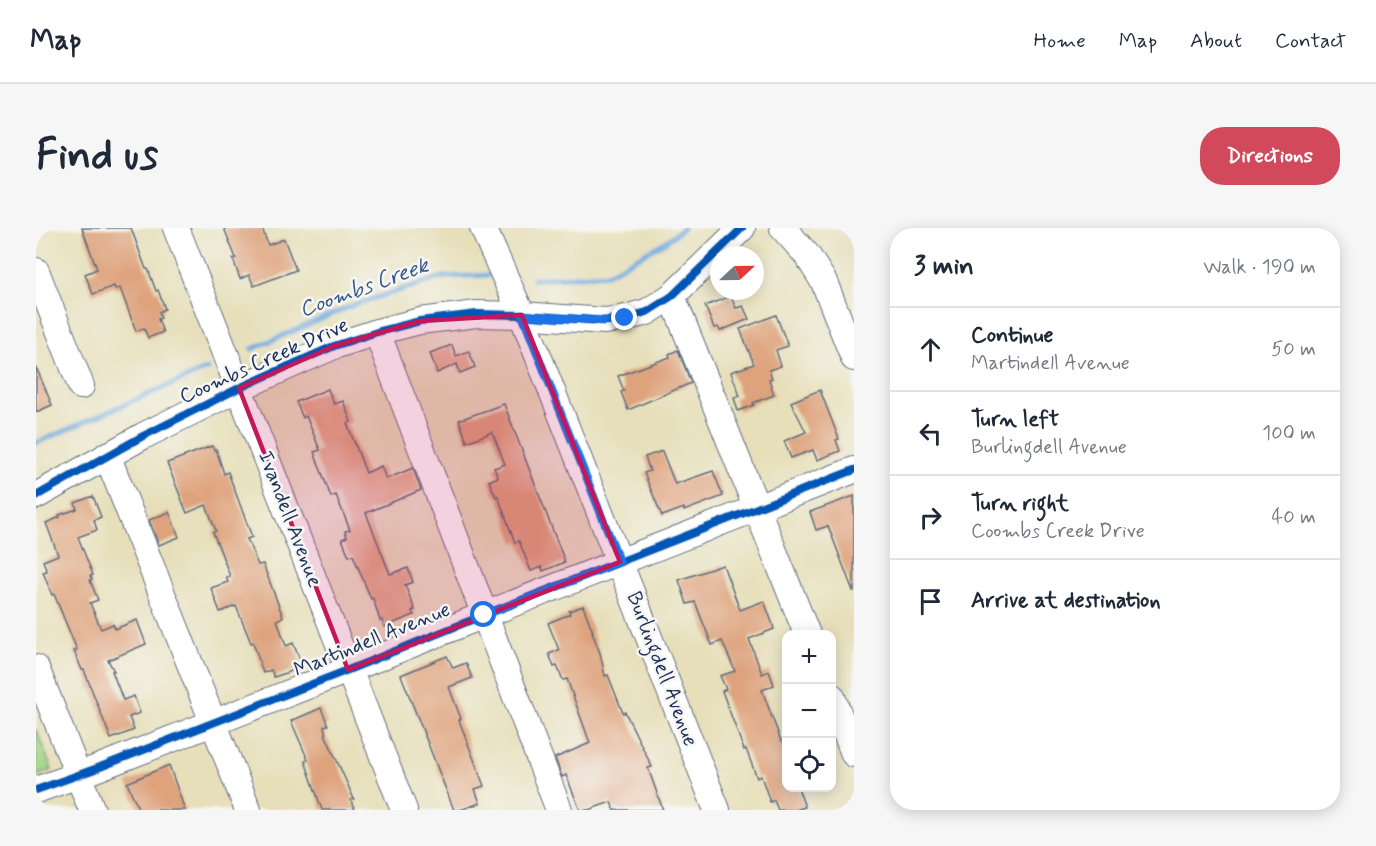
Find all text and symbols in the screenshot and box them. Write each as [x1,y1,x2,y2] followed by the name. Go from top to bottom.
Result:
[30,23,81,60] text: Map
[1034,27,1086,55] text: Home
[1119,27,1157,55] text: Map
[1190,27,1242,55] text: About
[1275,27,1346,55] text: Contact
[1200,127,1340,185] button: Directions
[36,129,158,184] text: Find us
[710,246,764,300] north arrow
[914,250,974,284] text: 3 min
[296,251,434,324] water label: Coombs Creek
[1203,254,1316,281] text: Walk · 190 m
[611,304,637,330] route end
[175,311,353,411] street label: Coombs Creek Drive
[971,322,1053,350] text: Continue
[914,333,947,366] icon: ahead
[1271,336,1316,363] text: 50 m
[971,350,1130,377] text: Martindell Avenue
[971,406,1059,434] text: Turn left
[914,417,947,450] icon: left
[1262,420,1316,447] text: 100 m
[971,434,1127,461] text: Burlingdell Avenue
[251,447,329,591] street label: Ivandell Avenue
[971,490,1069,518] text: Turn right
[914,501,947,534] icon: right
[1272,504,1316,531] text: 40 m
[971,518,1145,545] text: Coombs Creek Drive
[914,585,947,618] icon: arrive
[971,587,1161,615] text: Arrive at destination
[618,588,704,751] street label: Burlingdell Avenue
[289,596,455,684] street label: Martindell Avenue
[470,601,496,627] route start
[782,630,836,792] map controls
[782,630,836,684] button: +
[782,684,836,738] button: −
[782,738,836,792] button: locate

